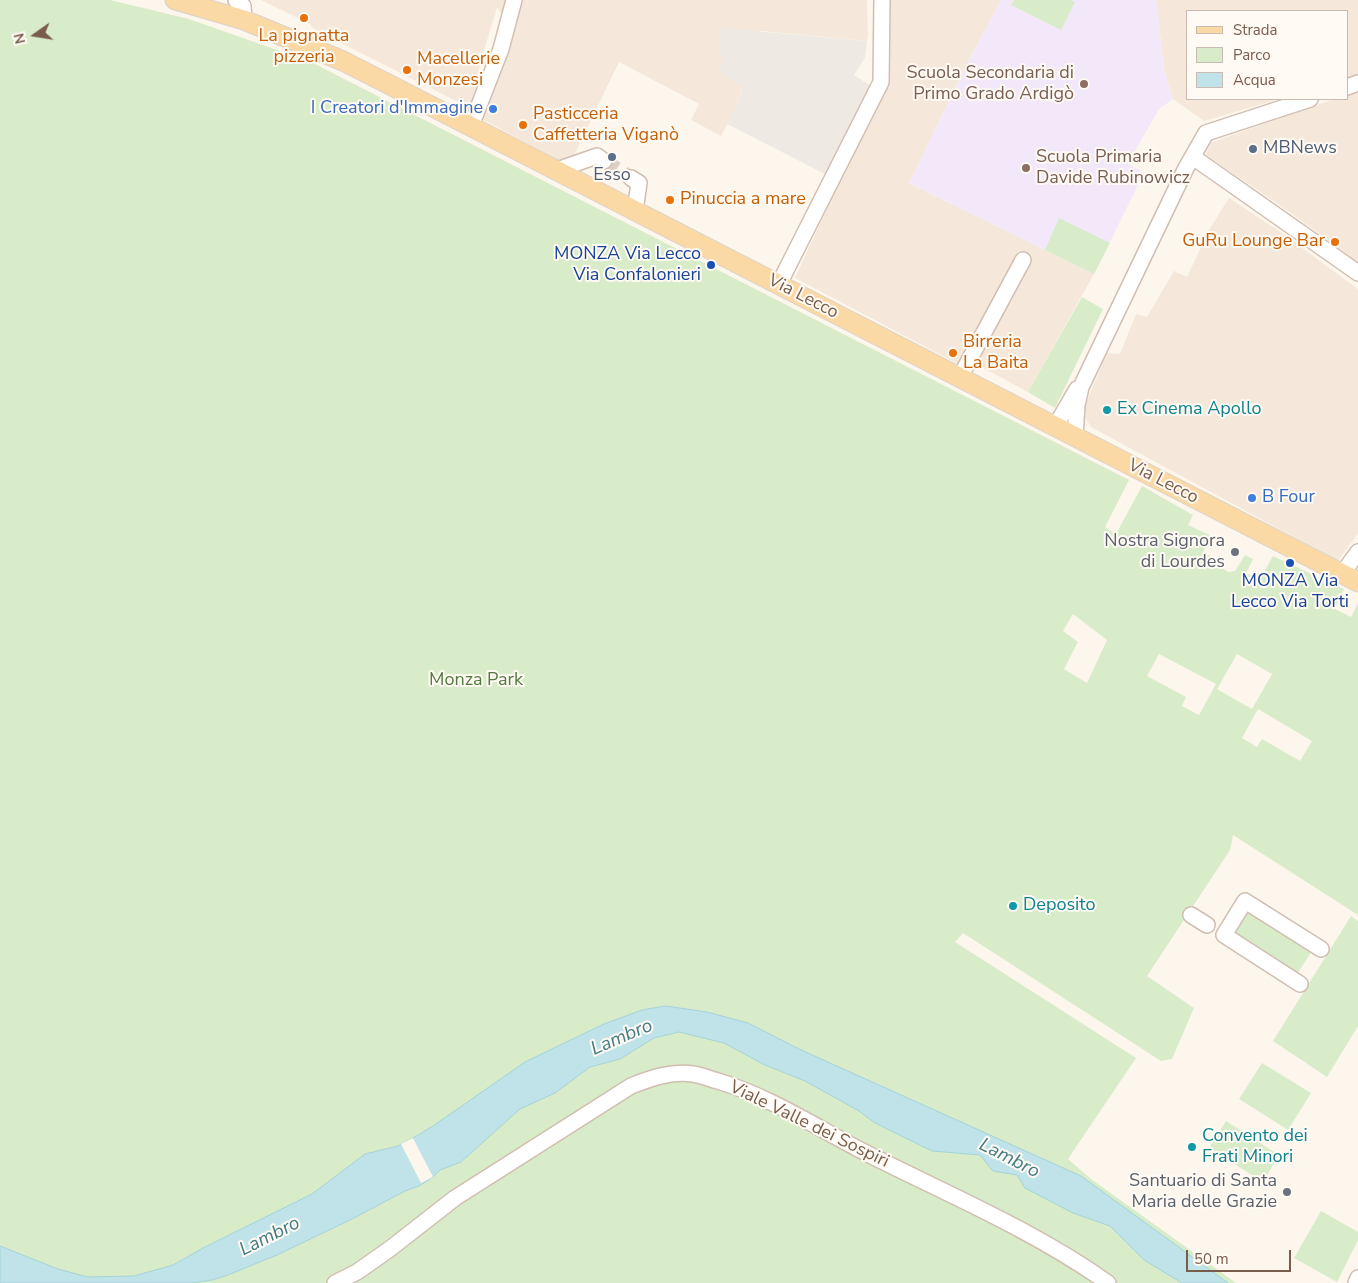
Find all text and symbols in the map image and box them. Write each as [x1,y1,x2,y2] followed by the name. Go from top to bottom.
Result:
[10,10,60,60] north arrow
[1186,10,1348,100] legend
[298,12,310,24] marker: La pignatta pizzeria
[1233,20,1277,40] text: Strada
[259,26,349,68] place label: La pignatta pizzeria
[9,31,30,46] text: N
[1233,45,1271,65] text: Parco
[417,49,500,92] place label: Macellerie Monzesi
[906,63,1074,106] place label: Scuola Secondaria di Primo Grado Ardigò
[401,64,413,76] marker: Macellerie Monzesi
[1233,70,1276,90] text: Acqua
[1078,78,1090,90] marker: Scuola Secondaria di Primo Grado Ardigò
[311,98,483,120] place label: I Creatori d'Immagine
[487,103,499,115] marker: I Creatori d'Immagine
[533,104,679,146] place label: Pasticceria Caffetteria Viganò
[517,119,529,131] marker: Pasticceria Caffetteria Viganò
[1263,138,1337,160] place label: MBNews
[1247,143,1259,155] marker: MBNews
[1036,147,1190,190] place label: Scuola Primaria Davide Rubinowicz
[606,151,618,163] marker: Esso
[1020,162,1032,174] marker: Scuola Primaria Davide Rubinowicz
[593,165,631,187] place label: Esso
[680,189,806,211] place label: Pinuccia a mare
[664,194,676,206] marker: Pinuccia a mare
[1182,231,1325,253] place label: GuRu Lounge Bar
[1329,236,1341,248] marker: GuRu Lounge Bar
[554,244,701,286] place label: MONZA Via Lecco Via Confalonieri
[705,259,717,271] marker: MONZA Via Lecco Via Confalonieri
[764,270,842,324] street label: Via Lecco
[963,332,1029,374] place label: Birreria La Baita
[947,347,959,359] marker: Birreria La Baita
[1117,399,1261,421] place label: Ex Cinema Apollo
[1101,404,1113,416] marker: Ex Cinema Apollo
[1124,455,1202,509] street label: Via Lecco
[1262,487,1315,509] place label: B Four
[1246,492,1258,504] marker: B Four
[1104,531,1225,574] place label: Nostra Signora di Lourdes
[1229,546,1241,558] marker: Nostra Signora di Lourdes
[1284,557,1296,569] marker: MONZA Via Lecco Via Torti
[1231,571,1349,614] place label: MONZA Via Lecco Via Torti
[429,670,523,692] park label: Monza Park
[1023,895,1095,917] place label: Deposito
[1007,900,1019,912] marker: Deposito
[588,1015,656,1061] water label: Lambro
[726,1077,892,1173] street label: Viale Valle dei Sospiri
[1202,1126,1308,1168] place label: Convento dei Frati Minori
[975,1134,1043,1184] water label: Lambro
[1186,1141,1198,1153] marker: Convento dei Frati Minori
[1129,1171,1277,1214] place label: Santuario di Santa Maria delle Grazie
[1281,1186,1293,1198] marker: Santuario di Santa Maria delle Grazie
[236,1212,304,1262] water label: Lambro
[1188,1240,1293,1272] scale bar
[1194,1249,1229,1269] text: 50 m

